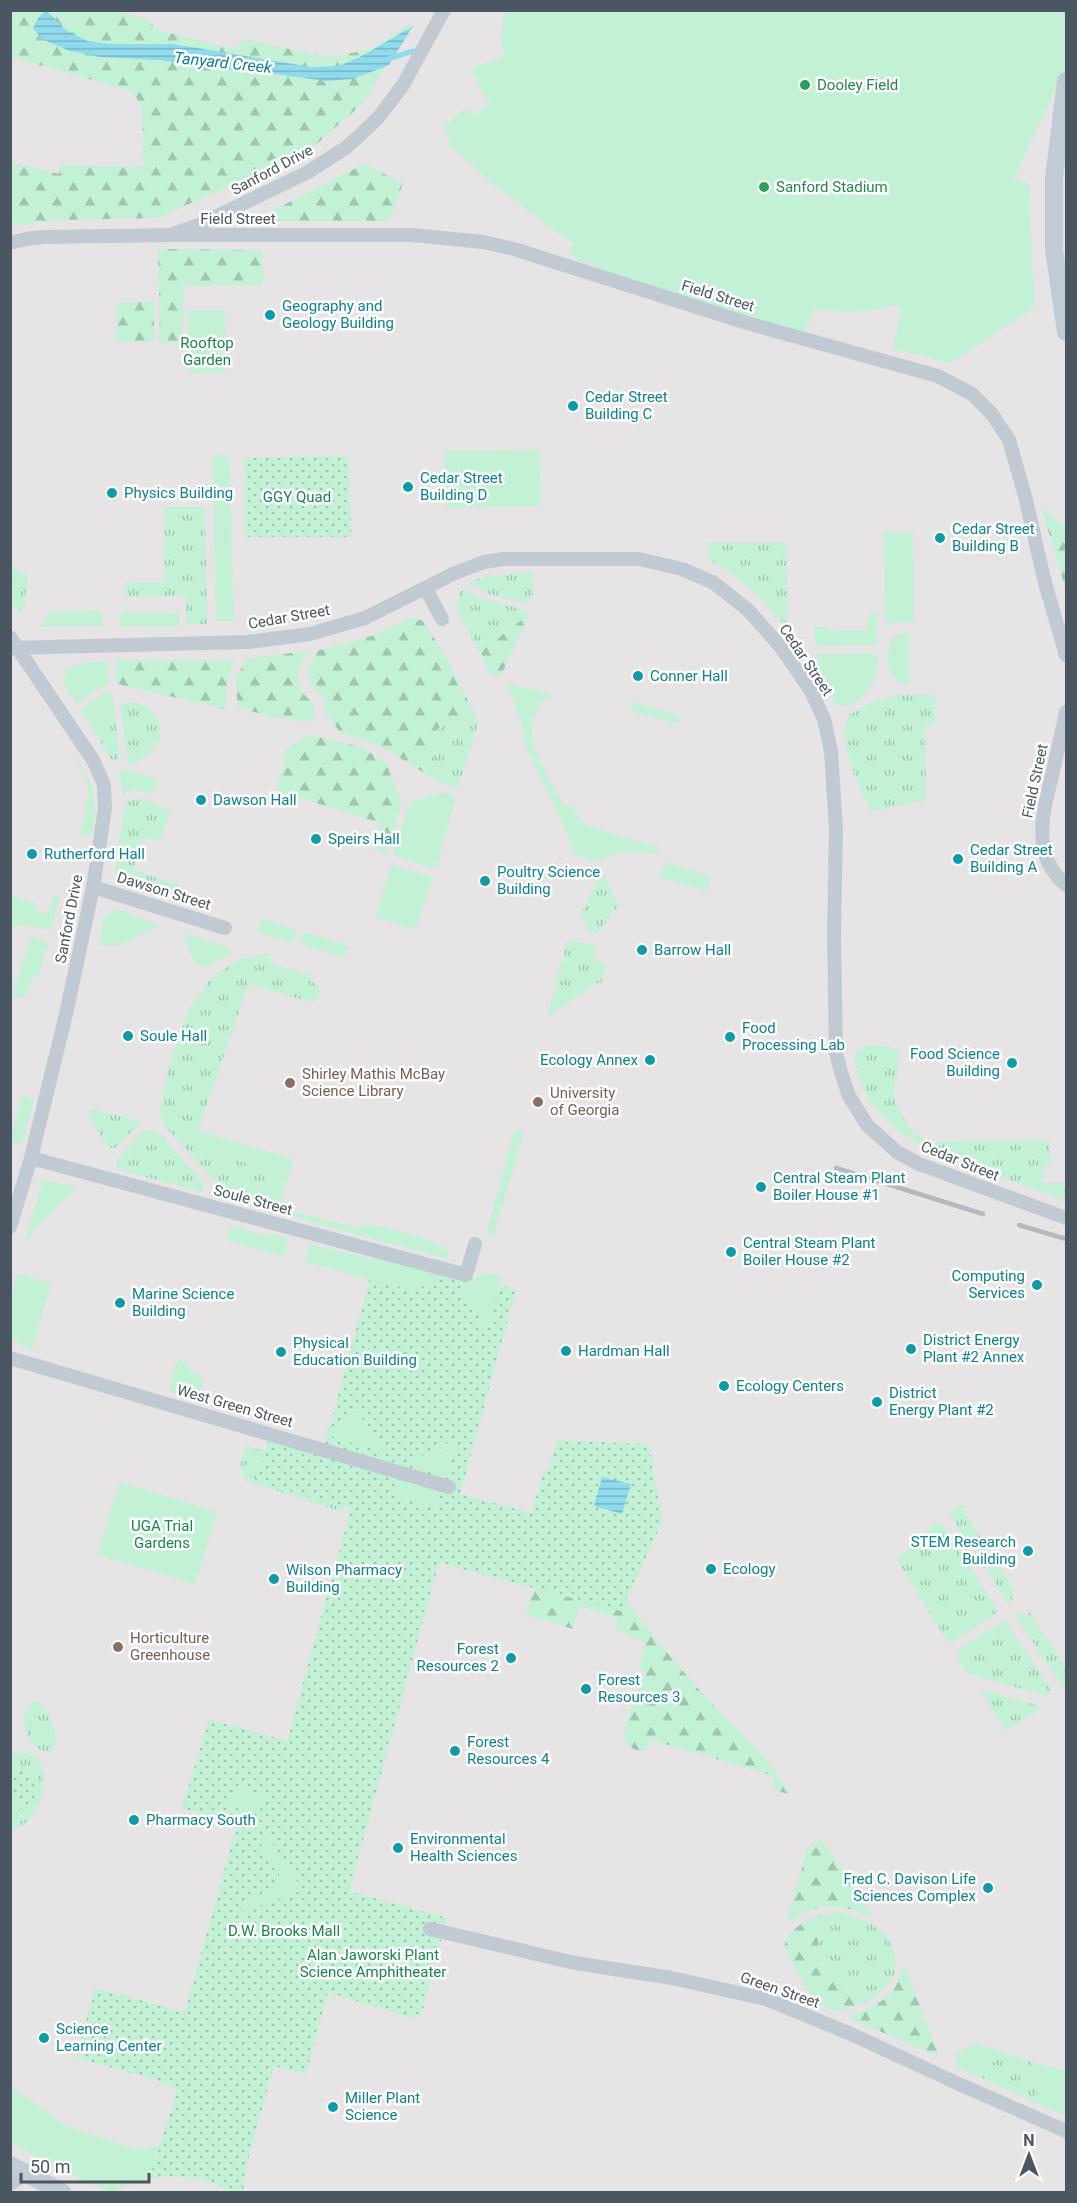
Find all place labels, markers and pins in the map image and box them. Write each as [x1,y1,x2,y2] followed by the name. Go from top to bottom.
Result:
[817,76,898,94] place label: Dooley Field
[798,78,812,92] marker: Dooley Field
[776,178,888,196] place label: Sanford Stadium
[757,180,771,194] marker: Sanford Stadium
[282,297,394,332] place label: Geography and Geology Building
[263,308,277,322] marker: Geography and Geology Building
[585,388,668,423] place label: Cedar Street Building C
[566,399,580,413] marker: Cedar Street Building C
[420,469,503,504] place label: Cedar Street Building D
[401,480,415,494] marker: Cedar Street Building D
[124,484,233,502] place label: Physics Building
[105,486,119,500] marker: Physics Building
[952,520,1035,555] place label: Cedar Street Building B
[933,531,947,545] marker: Cedar Street Building B
[650,667,728,685] place label: Conner Hall
[631,669,645,683] marker: Conner Hall
[213,791,297,809] place label: Dawson Hall
[194,793,208,807] marker: Dawson Hall
[328,830,400,848] place label: Speirs Hall
[309,832,323,846] marker: Speirs Hall
[970,841,1053,876] place label: Cedar Street Building A
[44,845,145,863] place label: Rutherford Hall
[25,847,39,861] marker: Rutherford Hall
[951,852,965,866] marker: Cedar Street Building A
[497,863,600,898] place label: Poultry Science Building
[478,874,492,888] marker: Poultry Science Building
[654,941,731,959] place label: Barrow Hall
[635,943,649,957] marker: Barrow Hall
[742,1019,845,1054] place label: Food Processing Lab
[140,1027,207,1045] place label: Soule Hall
[121,1029,135,1043] marker: Soule Hall
[723,1030,737,1044] marker: Food Processing Lab
[910,1045,1000,1080] place label: Food Science Building
[540,1051,639,1069] place label: Ecology Annex
[643,1053,657,1067] marker: Ecology Annex
[1005,1056,1019,1070] marker: Food Science Building
[302,1065,445,1100] place label: Shirley Mathis McBay Science Library
[283,1076,297,1090] marker: Shirley Mathis McBay Science Library
[550,1084,619,1119] place label: University of Georgia
[531,1095,545,1109] marker: University of Georgia
[773,1169,906,1204] place label: Central Steam Plant Boiler House #1
[754,1180,768,1194] marker: Central Steam Plant Boiler House #1
[743,1234,876,1269] place label: Central Steam Plant Boiler House #2
[724,1245,738,1259] marker: Central Steam Plant Boiler House #2
[952,1267,1025,1302] place label: Computing Services
[1030,1278,1044,1292] marker: Computing Services
[132,1285,234,1320] place label: Marine Science Building
[113,1296,127,1310] marker: Marine Science Building
[923,1331,1025,1366] place label: District Energy Plant #2 Annex
[293,1334,417,1369] place label: Physical Education Building
[578,1342,670,1360] place label: Hardman Hall
[904,1342,918,1356] marker: District Energy Plant #2 Annex
[559,1344,573,1358] marker: Hardman Hall
[274,1345,288,1359] marker: Physical Education Building
[736,1377,844,1395] place label: Ecology Centers
[717,1379,731,1393] marker: Ecology Centers
[889,1384,994,1419] place label: District Energy Plant #2
[870,1395,884,1409] marker: District Energy Plant #2
[911,1533,1016,1568] place label: STEM Research Building
[1021,1544,1035,1558] marker: STEM Research Building
[723,1560,776,1578] place label: Ecology
[286,1561,402,1596] place label: Wilson Pharmacy Building
[704,1562,718,1576] marker: Ecology
[267,1572,281,1586] marker: Wilson Pharmacy Building
[130,1629,210,1664] place label: Horticulture Greenhouse
[111,1640,125,1654] marker: Horticulture Greenhouse
[417,1640,499,1675] place label: Forest Resources 2
[504,1651,518,1665] marker: Forest Resources 2
[598,1671,680,1706] place label: Forest Resources 3
[579,1682,593,1696] marker: Forest Resources 3
[467,1733,550,1768] place label: Forest Resources 4
[448,1744,462,1758] marker: Forest Resources 4
[146,1811,256,1829] place label: Pharmacy South
[127,1813,141,1827] marker: Pharmacy South
[410,1830,518,1865] place label: Environmental Health Sciences
[391,1841,405,1855] marker: Environmental Health Sciences
[844,1870,977,1905] place label: Fred C. Davison Life Sciences Complex
[981,1881,995,1895] marker: Fred C. Davison Life Sciences Complex
[56,2020,162,2055] place label: Science Learning Center
[37,2031,51,2045] marker: Science Learning Center
[345,2089,420,2124] place label: Miller Plant Science
[326,2100,340,2114] marker: Miller Plant Science

